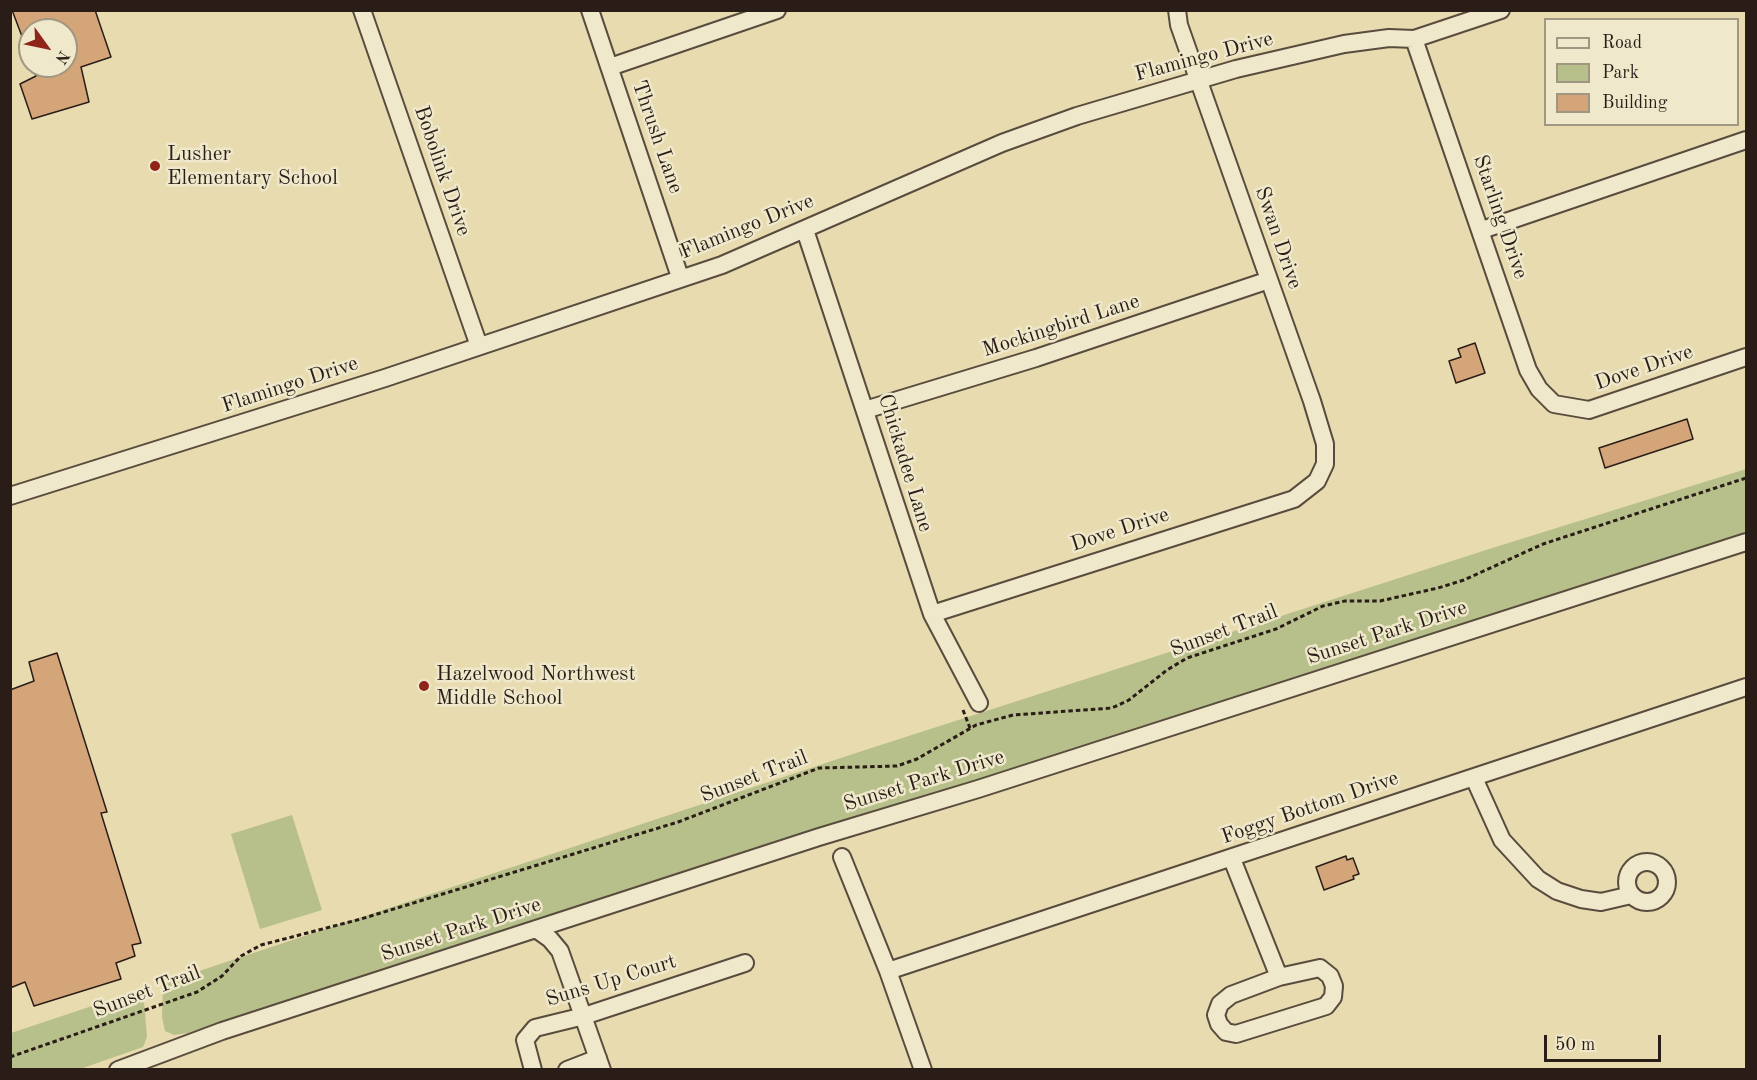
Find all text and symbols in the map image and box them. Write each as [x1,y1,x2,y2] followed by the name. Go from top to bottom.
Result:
[18,18,78,78] north arrow
[1544,18,1739,126] legend
[1132,26,1276,88] street label: Flamingo Drive
[1602,34,1642,52] text: Road
[51,47,71,66] text: N
[1602,64,1639,82] text: Park
[626,77,688,197] street label: Thrush Lane
[1602,94,1667,112] text: Building
[408,103,476,239] street label: Bobolink Drive
[167,141,338,191] place label: Lusher Elementary School
[1467,152,1533,282] street label: Starling Drive
[148,159,162,173] marker: Lusher Elementary School
[1249,183,1307,293] street label: Swan Drive
[676,189,818,265] street label: Flamingo Drive
[979,289,1143,363] street label: Mockingbird Lane
[1592,339,1696,397] street label: Dove Drive
[219,351,361,419] street label: Flamingo Drive
[872,391,938,535] street label: Chickadee Lane
[1068,502,1172,558] street label: Dove Drive
[1304,595,1470,671] street label: Sunset Park Drive
[1167,599,1281,663] street label: Sunset Trail
[436,661,636,711] place label: Hazelwood Northwest Middle School
[417,679,431,693] marker: Hazelwood Northwest Middle School
[697,745,811,809] street label: Sunset Trail
[840,745,1008,817] street label: Sunset Park Drive
[1218,766,1402,850] street label: Foggy Bottom Drive
[378,892,544,968] street label: Sunset Park Drive
[543,949,679,1013] street label: Suns Up Court
[90,960,204,1024] street label: Sunset Trail
[1547,1023,1664,1061] scale bar
[1555,1036,1595,1054] text: 50 m

